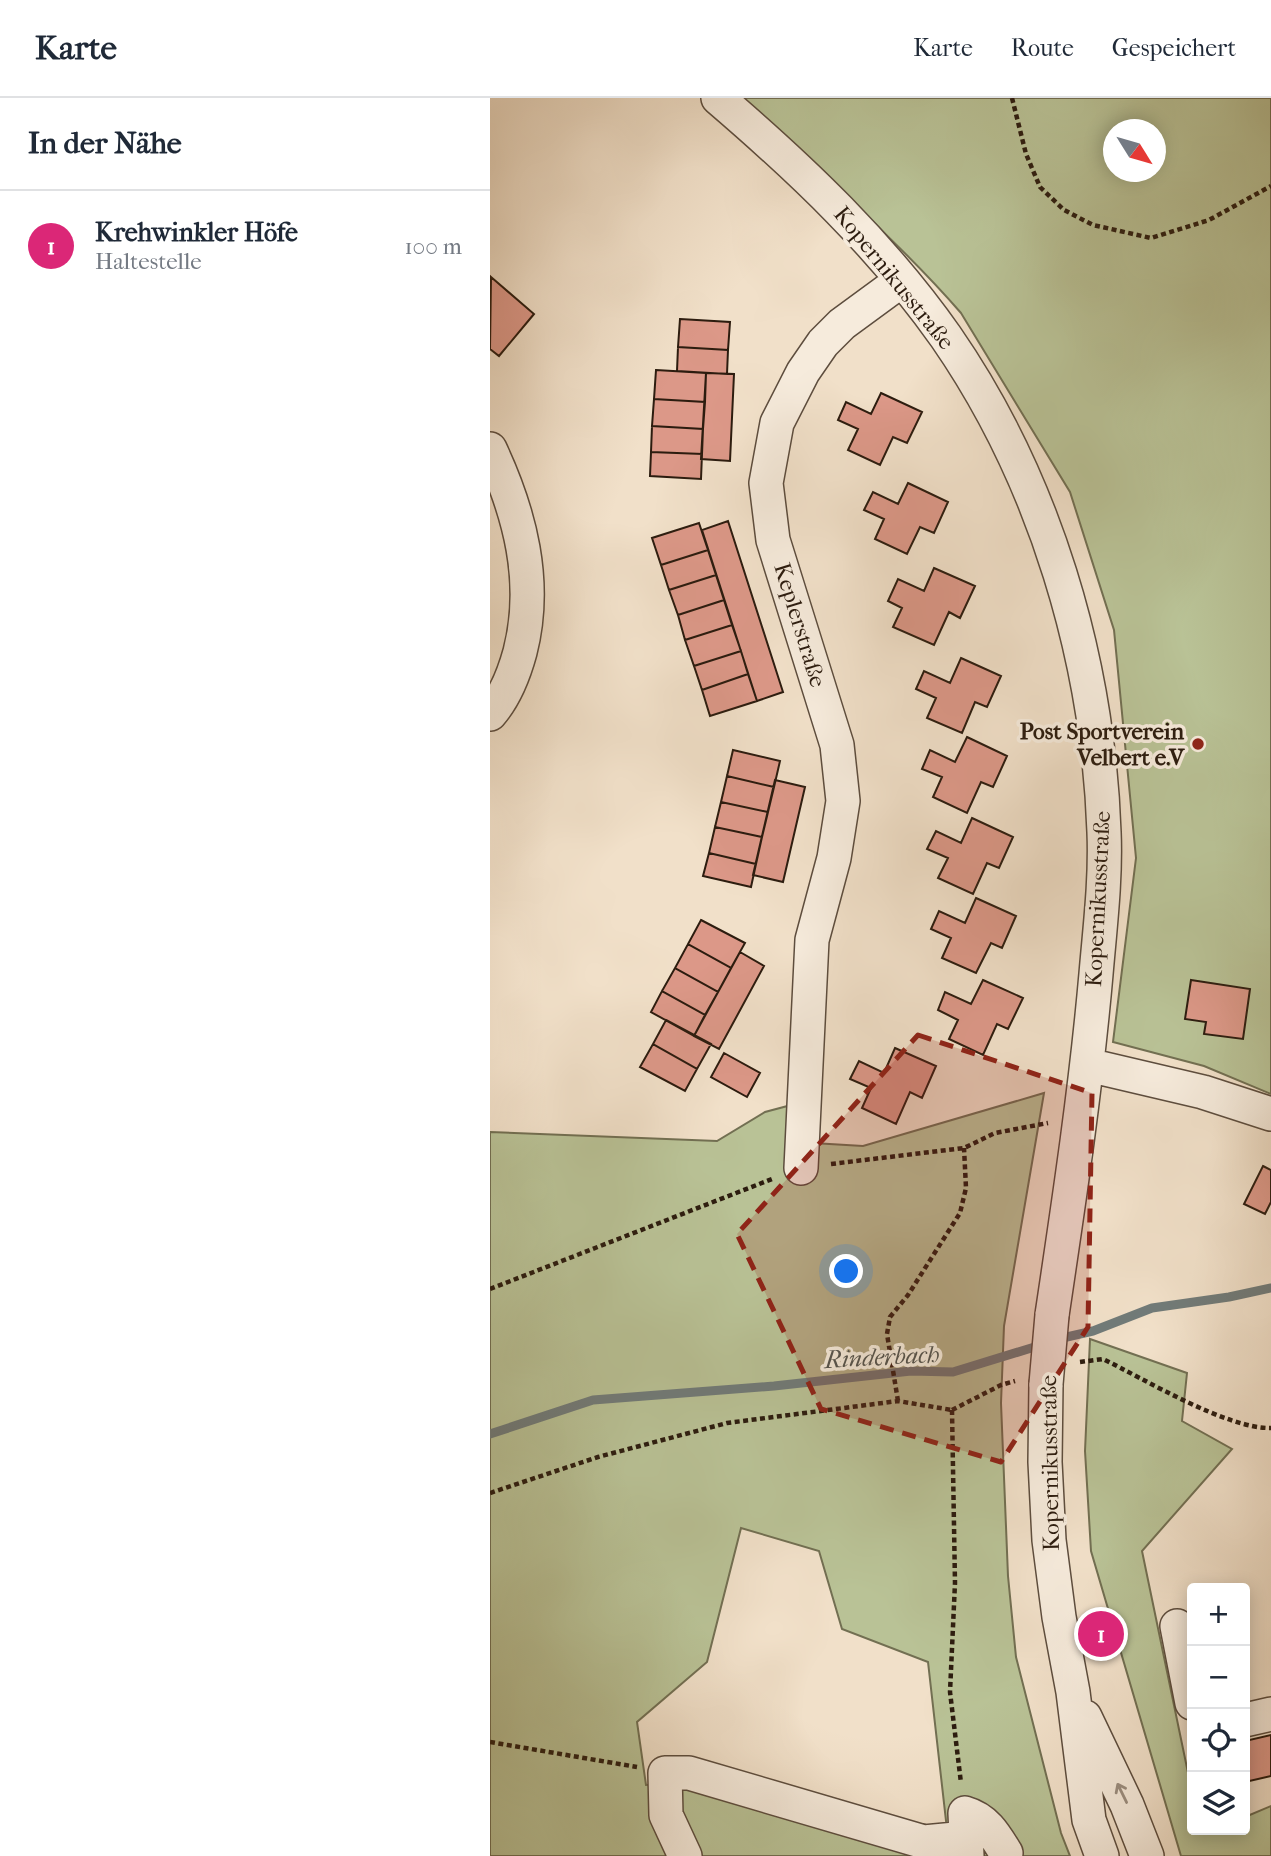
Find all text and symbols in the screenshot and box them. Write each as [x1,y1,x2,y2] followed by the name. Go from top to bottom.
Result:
[35,29,117,68] text: Karte
[913,34,973,62] text: Karte
[1011,34,1074,62] text: Route
[1112,34,1236,62] text: Gespeichert
[1103,119,1166,182] north arrow
[28,126,182,161] text: In der Nähe
[828,201,960,355] street label: Kopernikusstraße
[95,217,298,248] text: Krehwinkler Höfe
[47,233,55,260] text: 1
[404,233,462,260] text: 100 m
[95,248,202,275] text: Haltestelle
[768,560,832,690] street label: Keplerstraße
[1020,718,1186,771] place label: Post Sportverein Velbert e.V
[1190,736,1206,752] marker: Post Sportverein Velbert e.V
[1080,810,1116,988] street label: Kopernikusstraße
[829,1254,863,1288] your location
[822,1340,940,1374] water label: Rinderbach
[1035,1375,1065,1551] street label: Kopernikusstraße
[1187,1583,1250,1835] map controls
[1187,1583,1250,1646] button: +
[1078,1608,1124,1660] pin: 1
[1187,1646,1250,1709] button: −
[1187,1709,1250,1772] button: locate
[1187,1772,1250,1835] button: layers
[1114,1783,1128,1804] one-way arrow

